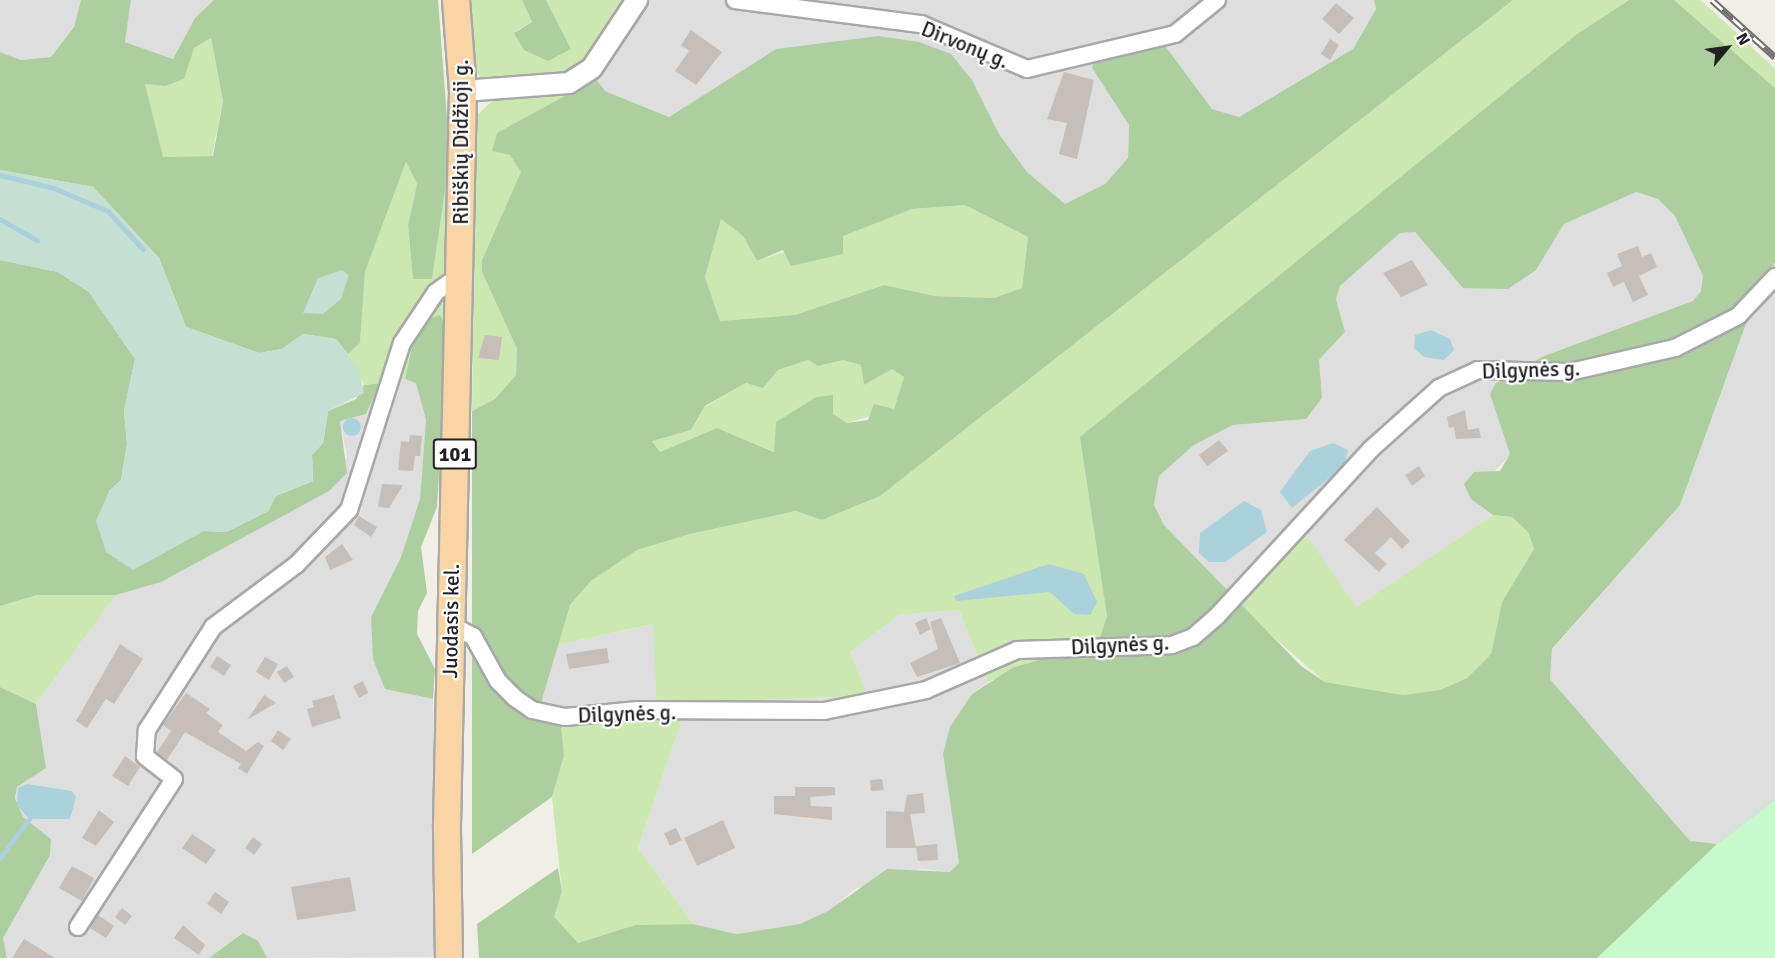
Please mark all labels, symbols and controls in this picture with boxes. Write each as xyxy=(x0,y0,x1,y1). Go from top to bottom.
street label: Dirvonų g. xyxy=(918,16,1012,74)
north arrow xyxy=(1697,18,1757,78)
text: N xyxy=(1731,30,1754,49)
street label: Ribiškių Didžioji g. xyxy=(448,59,474,225)
street label: Dilgynės g. xyxy=(1481,356,1581,384)
road number: 101 xyxy=(432,437,478,471)
street label: Juodasis kel. xyxy=(437,563,465,679)
street label: Dilgynės g. xyxy=(1070,630,1170,660)
street label: Dilgynės g. xyxy=(577,700,677,728)

